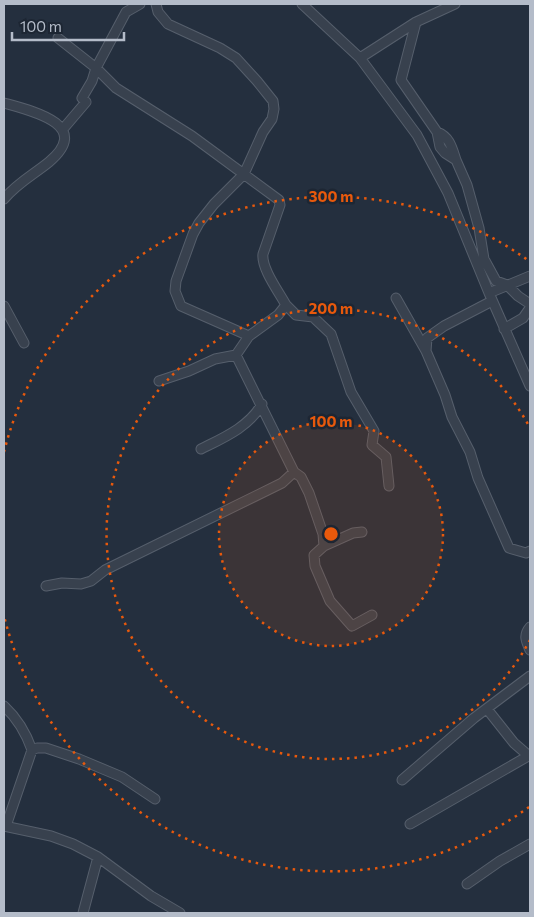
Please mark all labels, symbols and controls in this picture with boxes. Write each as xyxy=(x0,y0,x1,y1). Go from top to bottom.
scale bar xyxy=(12,10,125,42)
text: 100 m xyxy=(20,17,62,35)
text: 300 m xyxy=(309,187,353,205)
text: 200 m xyxy=(309,299,353,317)
text: 100 m xyxy=(310,412,352,430)
centre of rings xyxy=(322,525,340,543)

